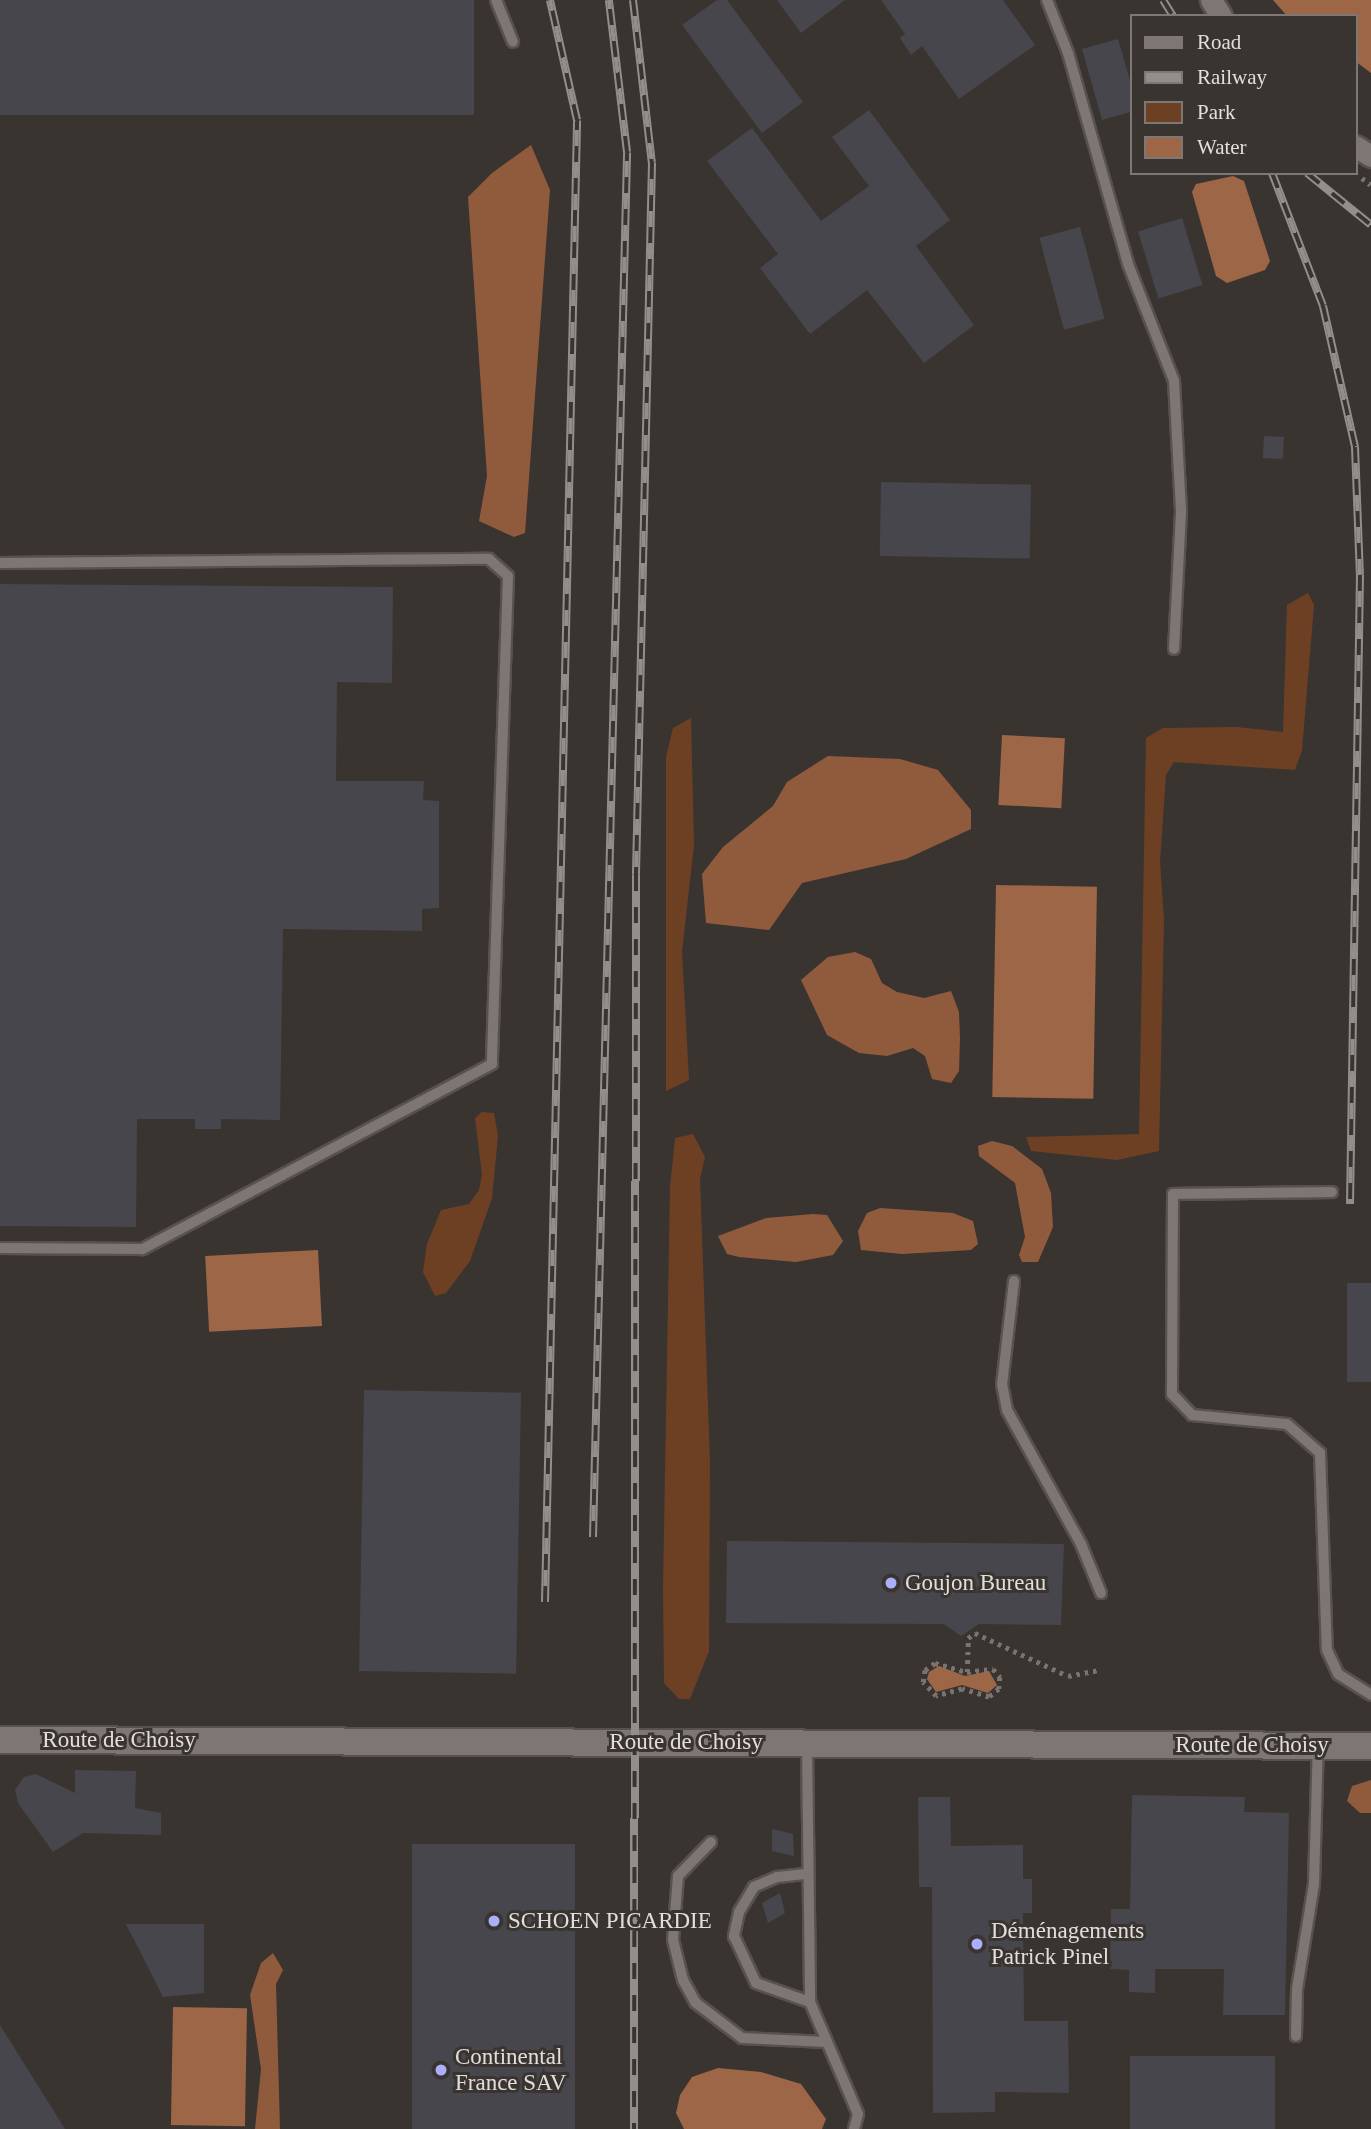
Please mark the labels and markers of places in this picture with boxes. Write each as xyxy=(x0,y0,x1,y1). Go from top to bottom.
place label: Goujon Bureau xyxy=(905,1569,1046,1597)
marker: Goujon Bureau xyxy=(883,1575,899,1591)
place label: SCHOEN PICARDIE xyxy=(508,1907,712,1935)
marker: SCHOEN PICARDIE xyxy=(486,1913,502,1929)
place label: Déménagements Patrick Pinel xyxy=(991,1917,1144,1971)
marker: Déménagements Patrick Pinel xyxy=(969,1936,985,1952)
place label: Continental France SAV xyxy=(455,2043,566,2097)
marker: Continental France SAV xyxy=(433,2062,449,2078)

